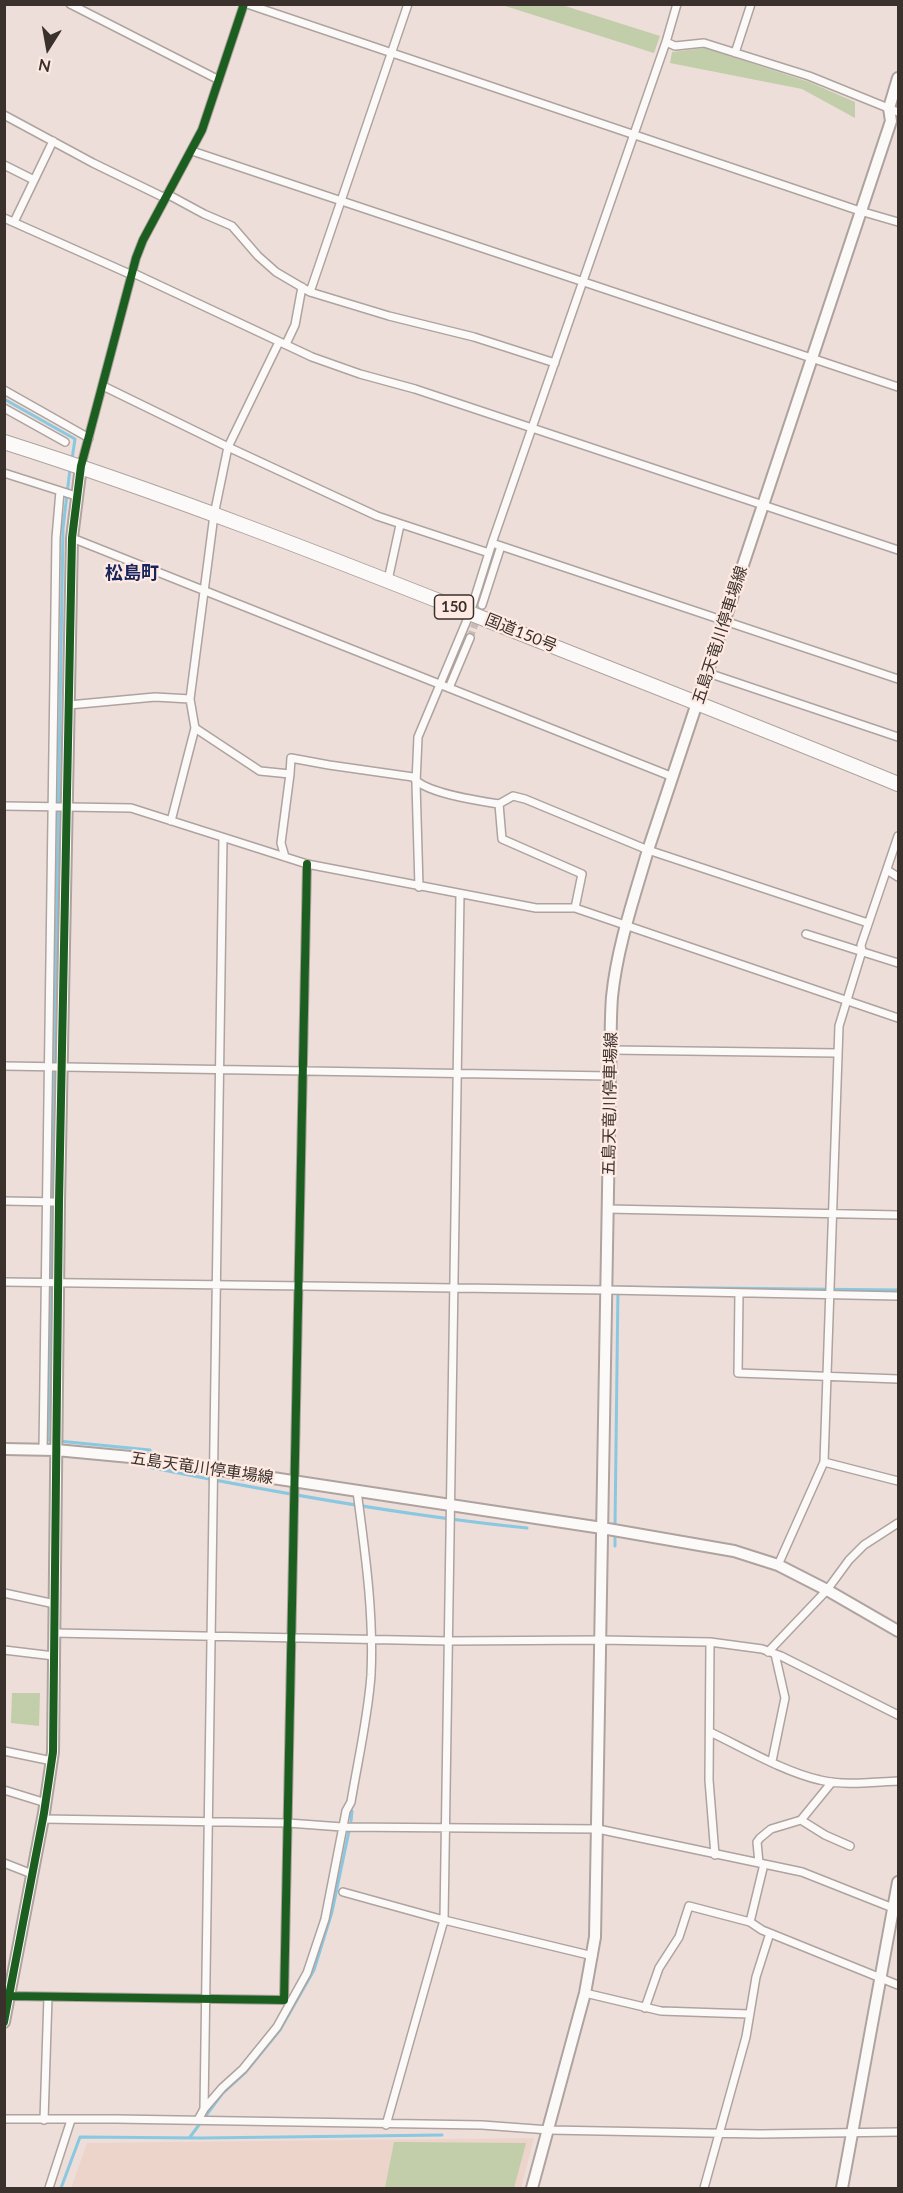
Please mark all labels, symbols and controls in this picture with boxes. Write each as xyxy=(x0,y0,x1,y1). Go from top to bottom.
north arrow xyxy=(18,18,78,78)
text: N xyxy=(37,56,52,77)
district label: 松島町 xyxy=(105,562,159,584)
street label: 五島天竜川停車場線 xyxy=(689,564,751,706)
road number: 150 xyxy=(434,595,474,619)
street label: 国道150号 xyxy=(482,610,560,656)
street label: 五島天竜川停車場線 xyxy=(599,1032,621,1176)
street label: 五島天竜川停車場線 xyxy=(129,1448,275,1488)

